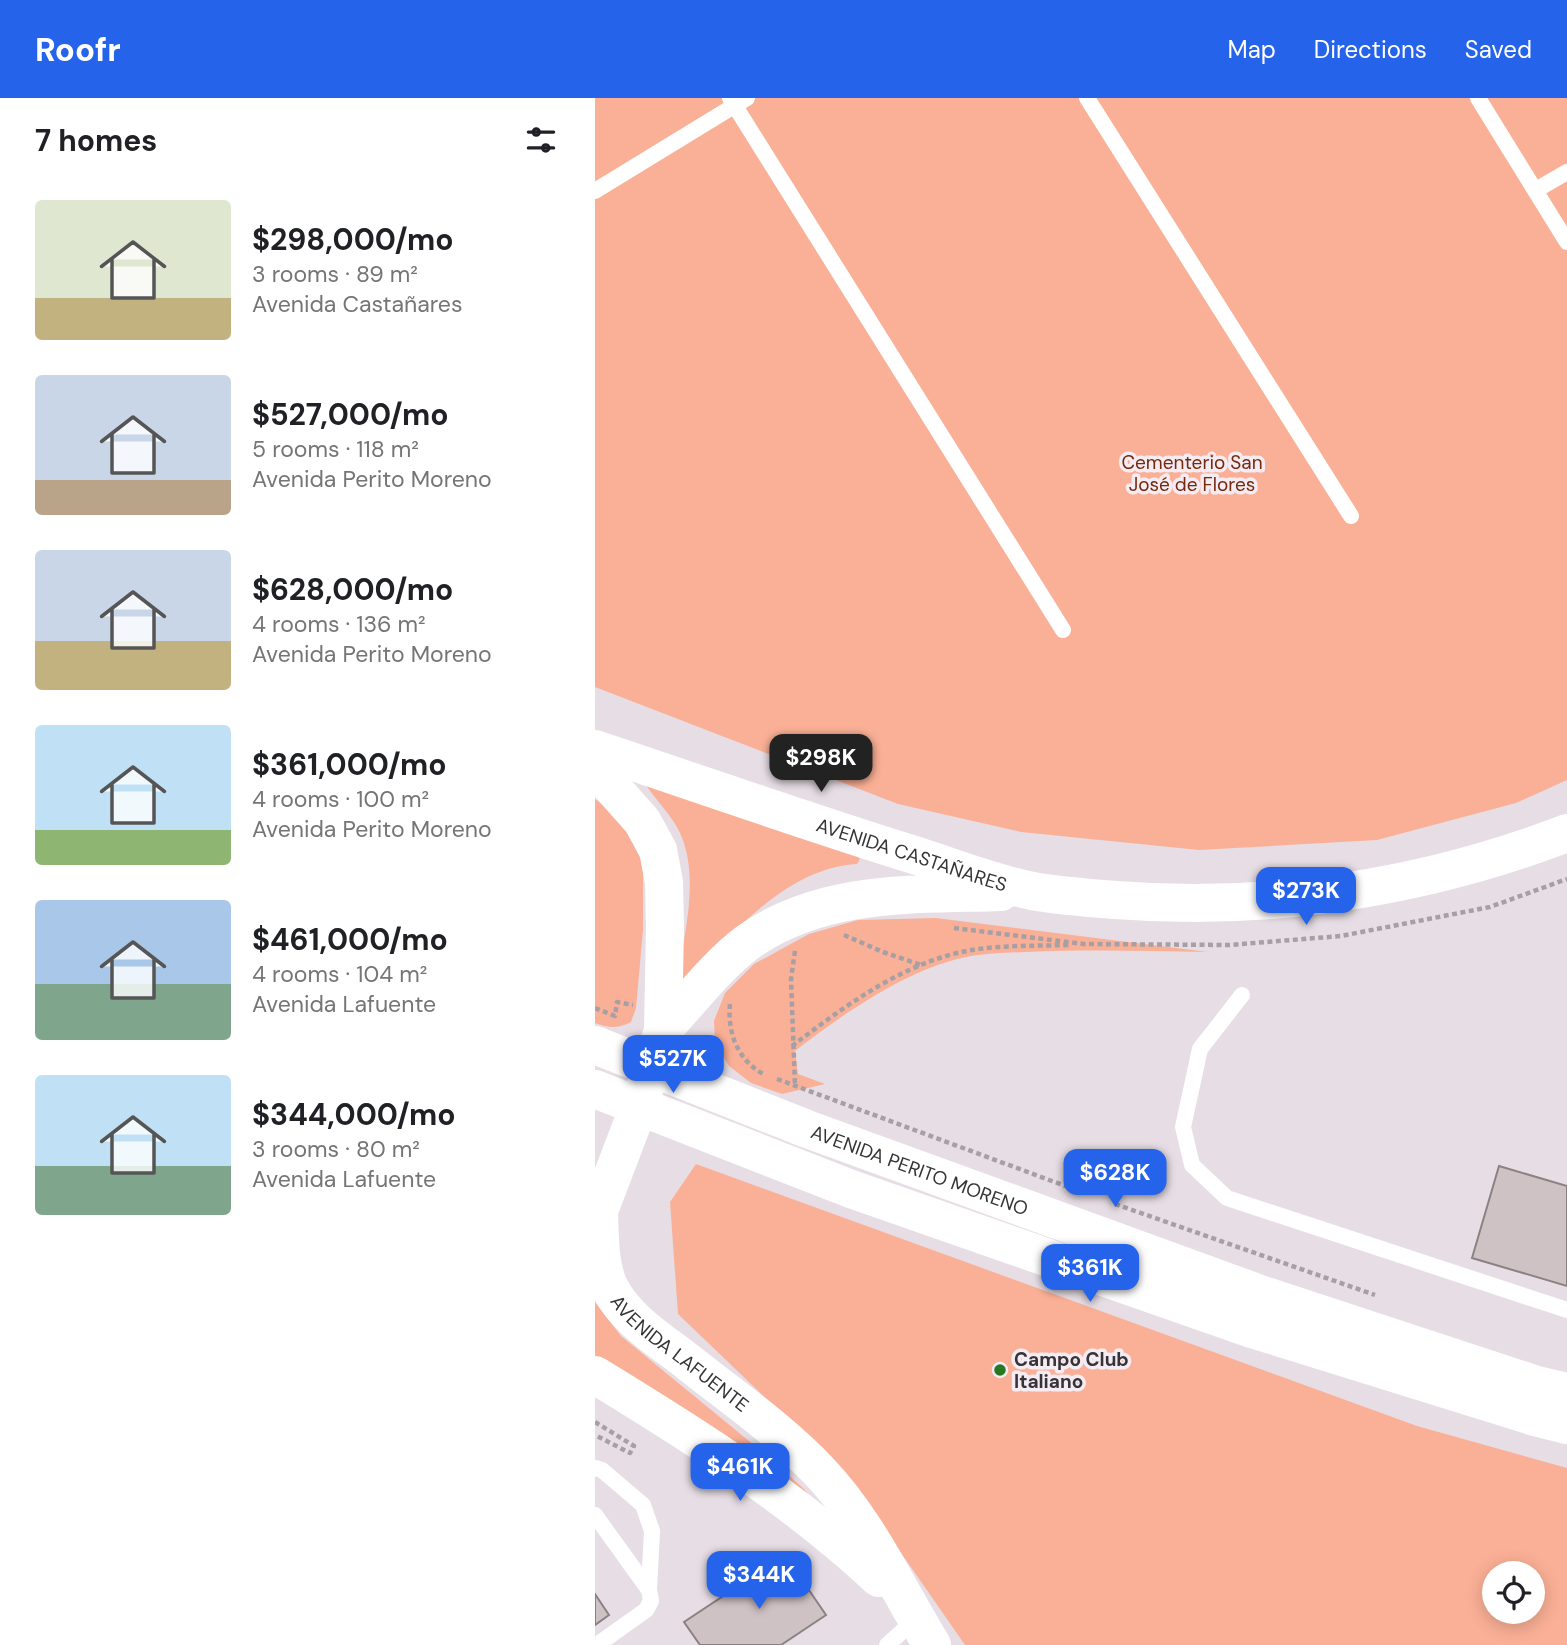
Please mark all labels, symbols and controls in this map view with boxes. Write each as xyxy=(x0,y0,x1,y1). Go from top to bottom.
text: Roofr xyxy=(35,28,121,71)
text: Map xyxy=(1228,34,1276,65)
text: Directions xyxy=(1314,34,1427,65)
text: Saved xyxy=(1465,34,1532,65)
text: 7 homes xyxy=(35,121,157,160)
icon: filters xyxy=(522,121,560,159)
text: $298,000/mo xyxy=(252,220,453,259)
icon: home xyxy=(91,228,175,312)
text: 3 rooms · 89 m² xyxy=(252,259,418,289)
text: Avenida Castañares xyxy=(252,289,462,319)
text: $527,000/mo xyxy=(252,395,449,434)
icon: home xyxy=(91,403,175,487)
text: 5 rooms · 118 m² xyxy=(252,434,419,464)
park label: Cementerio San José de Flores xyxy=(1121,450,1263,497)
text: Avenida Perito Moreno xyxy=(252,464,492,494)
text: $628,000/mo xyxy=(252,570,453,609)
icon: home xyxy=(91,578,175,662)
text: 4 rooms · 136 m² xyxy=(252,609,426,639)
text: Avenida Perito Moreno xyxy=(252,639,492,669)
pin: $298K xyxy=(772,734,870,794)
text: $298K xyxy=(785,742,857,772)
text: $361,000/mo xyxy=(252,745,446,784)
icon: home xyxy=(91,753,175,837)
text: 4 rooms · 100 m² xyxy=(252,784,429,814)
street label: AVENIDA CASTAÑARES xyxy=(813,812,1010,897)
text: Avenida Perito Moreno xyxy=(252,814,492,844)
pin: $273K xyxy=(1257,868,1355,927)
text: $273K xyxy=(1272,875,1340,905)
text: $461,000/mo xyxy=(252,920,448,959)
icon: home xyxy=(91,928,175,1012)
text: 4 rooms · 104 m² xyxy=(252,959,427,989)
text: Avenida Lafuente xyxy=(252,989,436,1019)
pin: $527K xyxy=(624,1035,722,1095)
text: $527K xyxy=(639,1043,707,1073)
text: $344,000/mo xyxy=(252,1095,456,1134)
icon: home xyxy=(91,1103,175,1187)
street label: AVENIDA PERITO MORENO xyxy=(808,1119,1032,1221)
text: 3 rooms · 80 m² xyxy=(252,1134,420,1164)
pin: $628K xyxy=(1066,1150,1164,1209)
text: $628K xyxy=(1080,1157,1150,1187)
text: Avenida Lafuente xyxy=(252,1164,436,1194)
pin: $361K xyxy=(1041,1244,1139,1304)
text: $361K xyxy=(1057,1252,1123,1282)
street label: AVENIDA LAFUENTE xyxy=(605,1290,754,1417)
place label: Campo Club Italiano xyxy=(1014,1347,1129,1394)
marker: Campo Club Italiano xyxy=(992,1362,1008,1378)
pin: $461K xyxy=(691,1444,789,1503)
text: $461K xyxy=(707,1451,773,1481)
pin: $344K xyxy=(710,1552,808,1611)
text: $344K xyxy=(723,1559,795,1589)
map controls xyxy=(1482,1561,1545,1624)
button: locate xyxy=(1482,1561,1545,1624)

